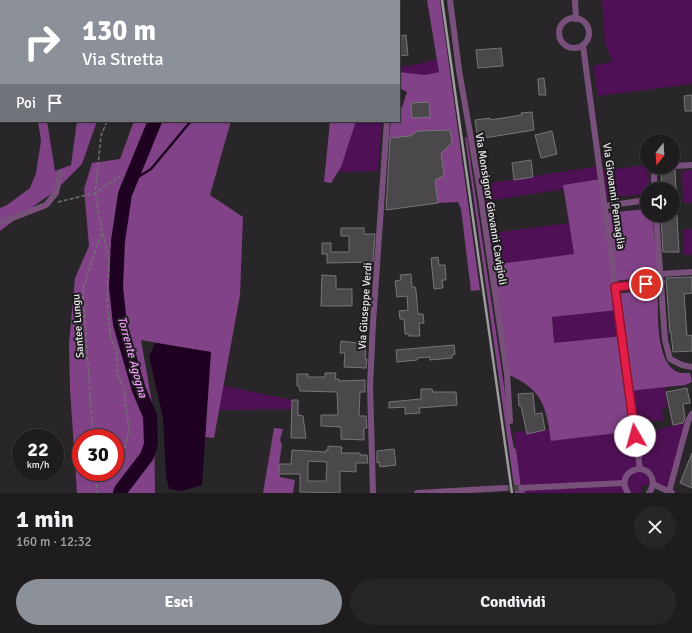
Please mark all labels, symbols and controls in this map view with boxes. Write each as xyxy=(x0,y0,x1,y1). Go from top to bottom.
text: 130 m xyxy=(82,14,156,48)
icon: right xyxy=(16,16,68,68)
text: Via Stretta xyxy=(82,48,164,70)
icon: arrive xyxy=(44,92,66,114)
text: Poi xyxy=(16,94,36,112)
street label: Via Monsignor Giovanni Cavigioli xyxy=(473,132,509,286)
north arrow xyxy=(640,134,680,174)
map controls xyxy=(640,134,680,222)
street label: Via Giovanni Pennaglia xyxy=(600,142,628,251)
button: sound xyxy=(640,182,680,222)
street label: Via Giuseppe Verdi xyxy=(355,262,375,350)
pin xyxy=(629,267,663,301)
icon: arrive xyxy=(635,273,657,295)
street label: Santee Lungu xyxy=(69,294,87,358)
water label: Torrente Agogna xyxy=(114,315,150,400)
position arrow xyxy=(614,415,656,457)
speed limit sign: 30 xyxy=(72,429,124,481)
text: 22 xyxy=(27,437,49,462)
text: km/h xyxy=(27,459,49,471)
text: 1 min xyxy=(16,504,74,534)
button: close xyxy=(634,506,676,548)
text: 160 m · 12:32 xyxy=(16,534,92,550)
button: Esci xyxy=(16,579,342,625)
button: Condividi xyxy=(350,579,676,625)

